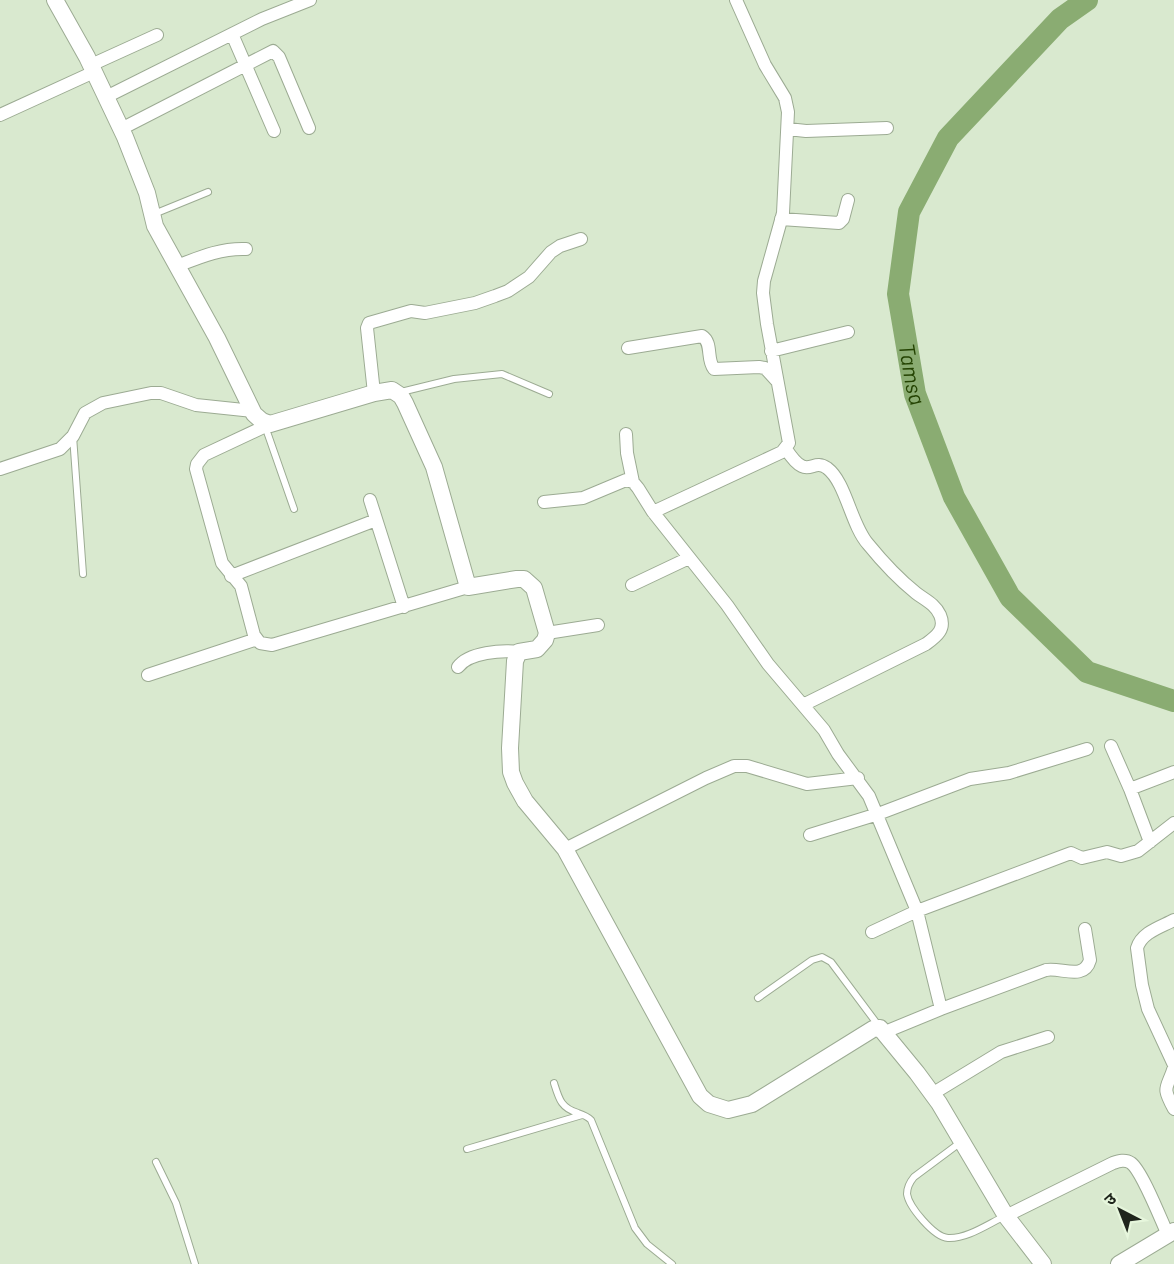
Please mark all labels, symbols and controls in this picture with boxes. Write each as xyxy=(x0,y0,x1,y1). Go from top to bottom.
water label: Tamsa xyxy=(895,341,932,408)
north arrow xyxy=(1090,1180,1150,1240)
text: उ xyxy=(1100,1188,1120,1209)

